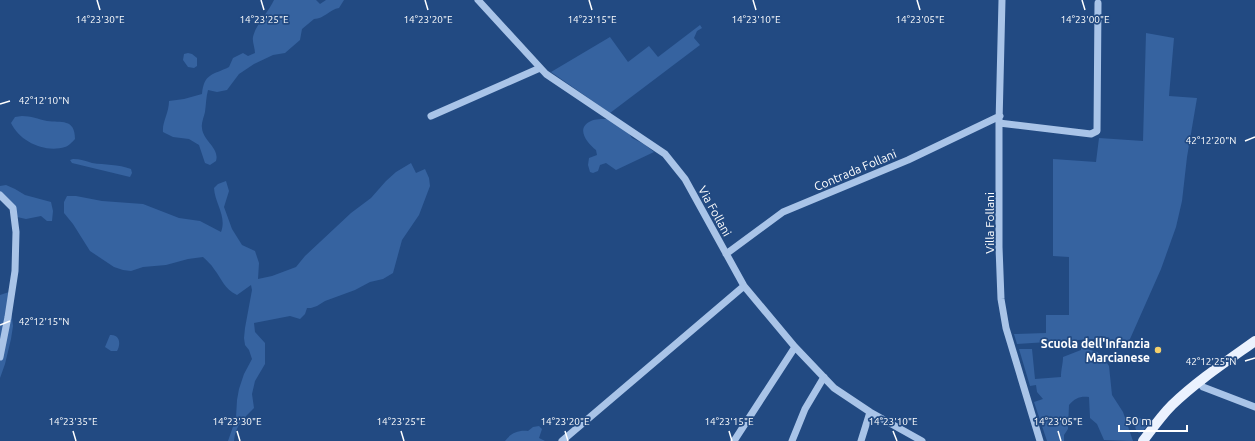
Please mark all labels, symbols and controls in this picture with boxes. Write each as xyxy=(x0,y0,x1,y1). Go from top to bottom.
text: 14°23'30"E xyxy=(75,14,125,25)
text: 14°23'25"E xyxy=(239,14,289,25)
text: 14°23'20"E xyxy=(403,14,453,25)
text: 14°23'15"E xyxy=(567,14,617,25)
text: 14°23'10"E xyxy=(731,14,781,25)
text: 14°23'05"E xyxy=(895,14,945,25)
text: 14°23'00"E xyxy=(1060,14,1110,25)
text: 42°12'10"N xyxy=(19,95,69,106)
text: 42°12'20"N xyxy=(1186,135,1236,146)
street label: Contrada Follani xyxy=(812,147,898,193)
street label: Via Follani xyxy=(696,184,734,238)
street label: Villa Follani xyxy=(983,192,996,254)
text: 42°12'15"N xyxy=(19,316,69,327)
place label: Scuola dell'Infanzia Marcianese xyxy=(1041,337,1150,364)
marker: Scuola dell'Infanzia Marcianese xyxy=(1153,345,1163,355)
text: 42°12'25"N xyxy=(1186,356,1236,367)
scale bar xyxy=(1119,407,1187,433)
text: 50 m xyxy=(1125,414,1152,427)
text: 14°23'35"E xyxy=(48,416,98,427)
text: 14°23'30"E xyxy=(212,416,262,427)
text: 14°23'25"E xyxy=(376,416,426,427)
text: 14°23'20"E xyxy=(540,416,590,427)
text: 14°23'15"E xyxy=(704,416,754,427)
text: 14°23'10"E xyxy=(868,416,918,427)
text: 14°23'05"E xyxy=(1033,416,1083,427)

